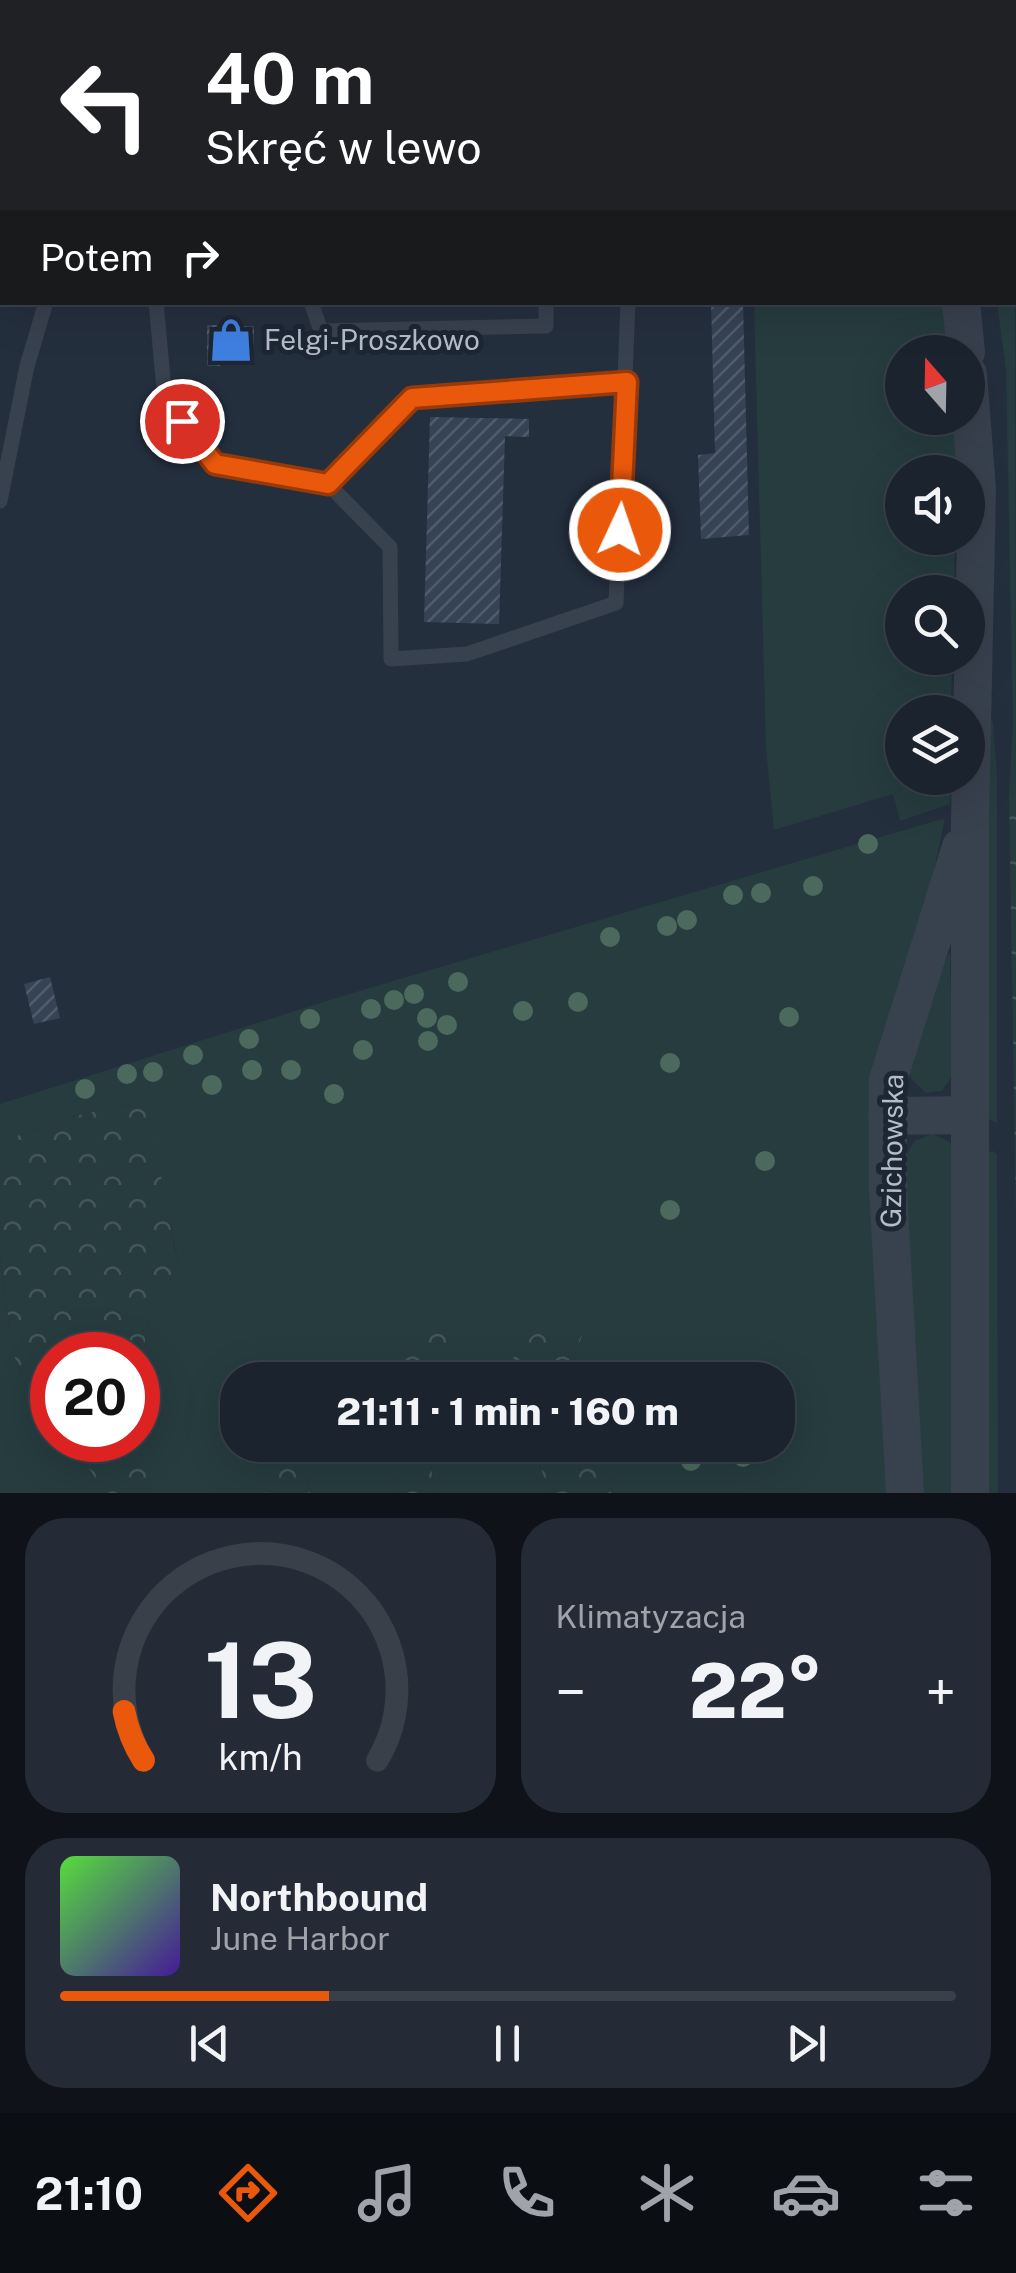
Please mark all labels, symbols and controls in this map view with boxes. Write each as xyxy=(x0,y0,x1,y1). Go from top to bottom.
text: 40 m xyxy=(205,37,375,120)
icon: left xyxy=(40,40,170,170)
text: Skręć w lewo xyxy=(205,121,482,174)
icon: right xyxy=(173,230,228,285)
text: Potem xyxy=(40,235,153,280)
shop icon: Felgi-Proszkowo xyxy=(207,316,255,364)
place label: Felgi-Proszkowo xyxy=(264,323,480,356)
north arrow xyxy=(885,335,985,435)
map controls xyxy=(885,335,985,795)
pin xyxy=(140,379,225,464)
icon: arrive xyxy=(155,394,210,449)
button: sound xyxy=(885,455,985,555)
position arrow xyxy=(568,478,672,582)
button: search xyxy=(885,575,985,675)
button: layers xyxy=(885,695,985,795)
street label: Gzichowska xyxy=(874,1074,909,1228)
speed limit sign: 20 xyxy=(30,1332,160,1462)
text: 21:11 · 1 min · 160 m xyxy=(336,1389,679,1434)
text: Klimatyzacja xyxy=(556,1598,746,1635)
text: 13 xyxy=(203,1619,317,1741)
text: 22° xyxy=(689,1647,823,1735)
text: − xyxy=(556,1660,586,1724)
text: + xyxy=(926,1660,956,1724)
text: km/h xyxy=(218,1736,302,1778)
text: Northbound xyxy=(210,1875,428,1920)
text: June Harbor xyxy=(210,1920,390,1957)
icon: previous xyxy=(182,2016,237,2071)
icon: pause xyxy=(480,2016,535,2071)
icon: next xyxy=(779,2016,834,2071)
icon: directions xyxy=(213,2158,283,2228)
icon: music xyxy=(352,2158,422,2228)
icon: phone xyxy=(492,2158,562,2228)
icon: climate xyxy=(632,2158,702,2228)
icon: car xyxy=(771,2158,841,2228)
icon: filters xyxy=(911,2158,981,2228)
text: 21:10 xyxy=(35,2167,143,2220)

